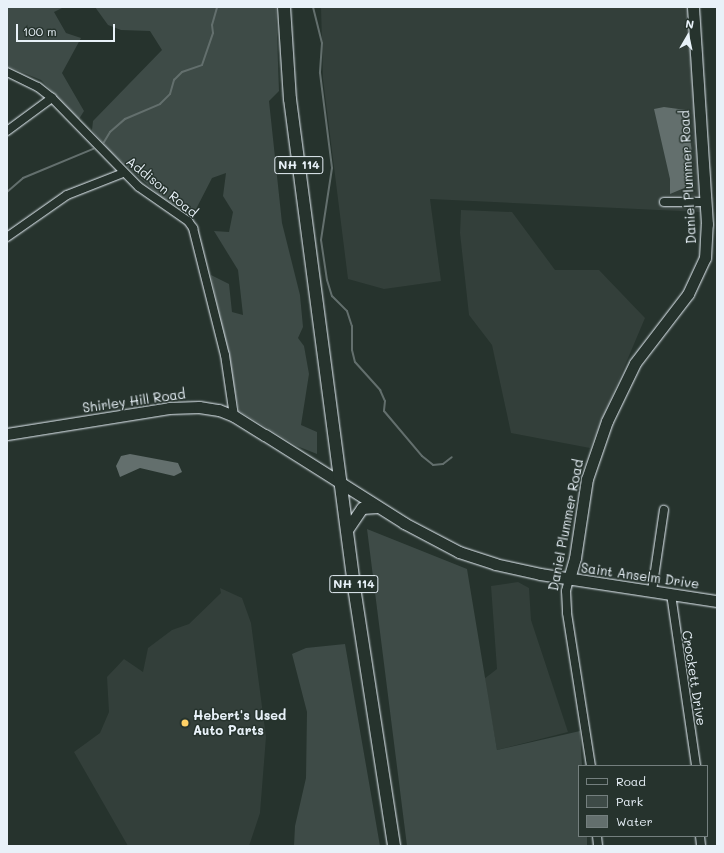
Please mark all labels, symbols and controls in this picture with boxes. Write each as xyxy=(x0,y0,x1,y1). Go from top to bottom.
scale bar xyxy=(18,16,117,42)
north arrow xyxy=(668,16,708,56)
text: N xyxy=(685,16,695,32)
text: 100 m xyxy=(23,23,57,39)
street label: Daniel Plummer Road xyxy=(677,110,699,244)
street label: Addison Road xyxy=(123,153,201,221)
road number: NH 114 xyxy=(274,155,324,175)
street label: Shirley Hill Road xyxy=(82,386,186,416)
street label: Daniel Plummer Road xyxy=(546,458,586,592)
street label: Saint Anselm Drive xyxy=(580,560,700,592)
road number: NH 114 xyxy=(329,574,379,594)
street label: Crockett Drive xyxy=(679,629,709,727)
place label: Hebert's Used Auto Parts xyxy=(193,708,286,739)
marker: Hebert's Used Auto Parts xyxy=(180,718,190,728)
legend xyxy=(578,765,708,837)
text: Road xyxy=(616,773,646,789)
text: Park xyxy=(616,793,643,809)
text: Water xyxy=(616,813,653,829)

